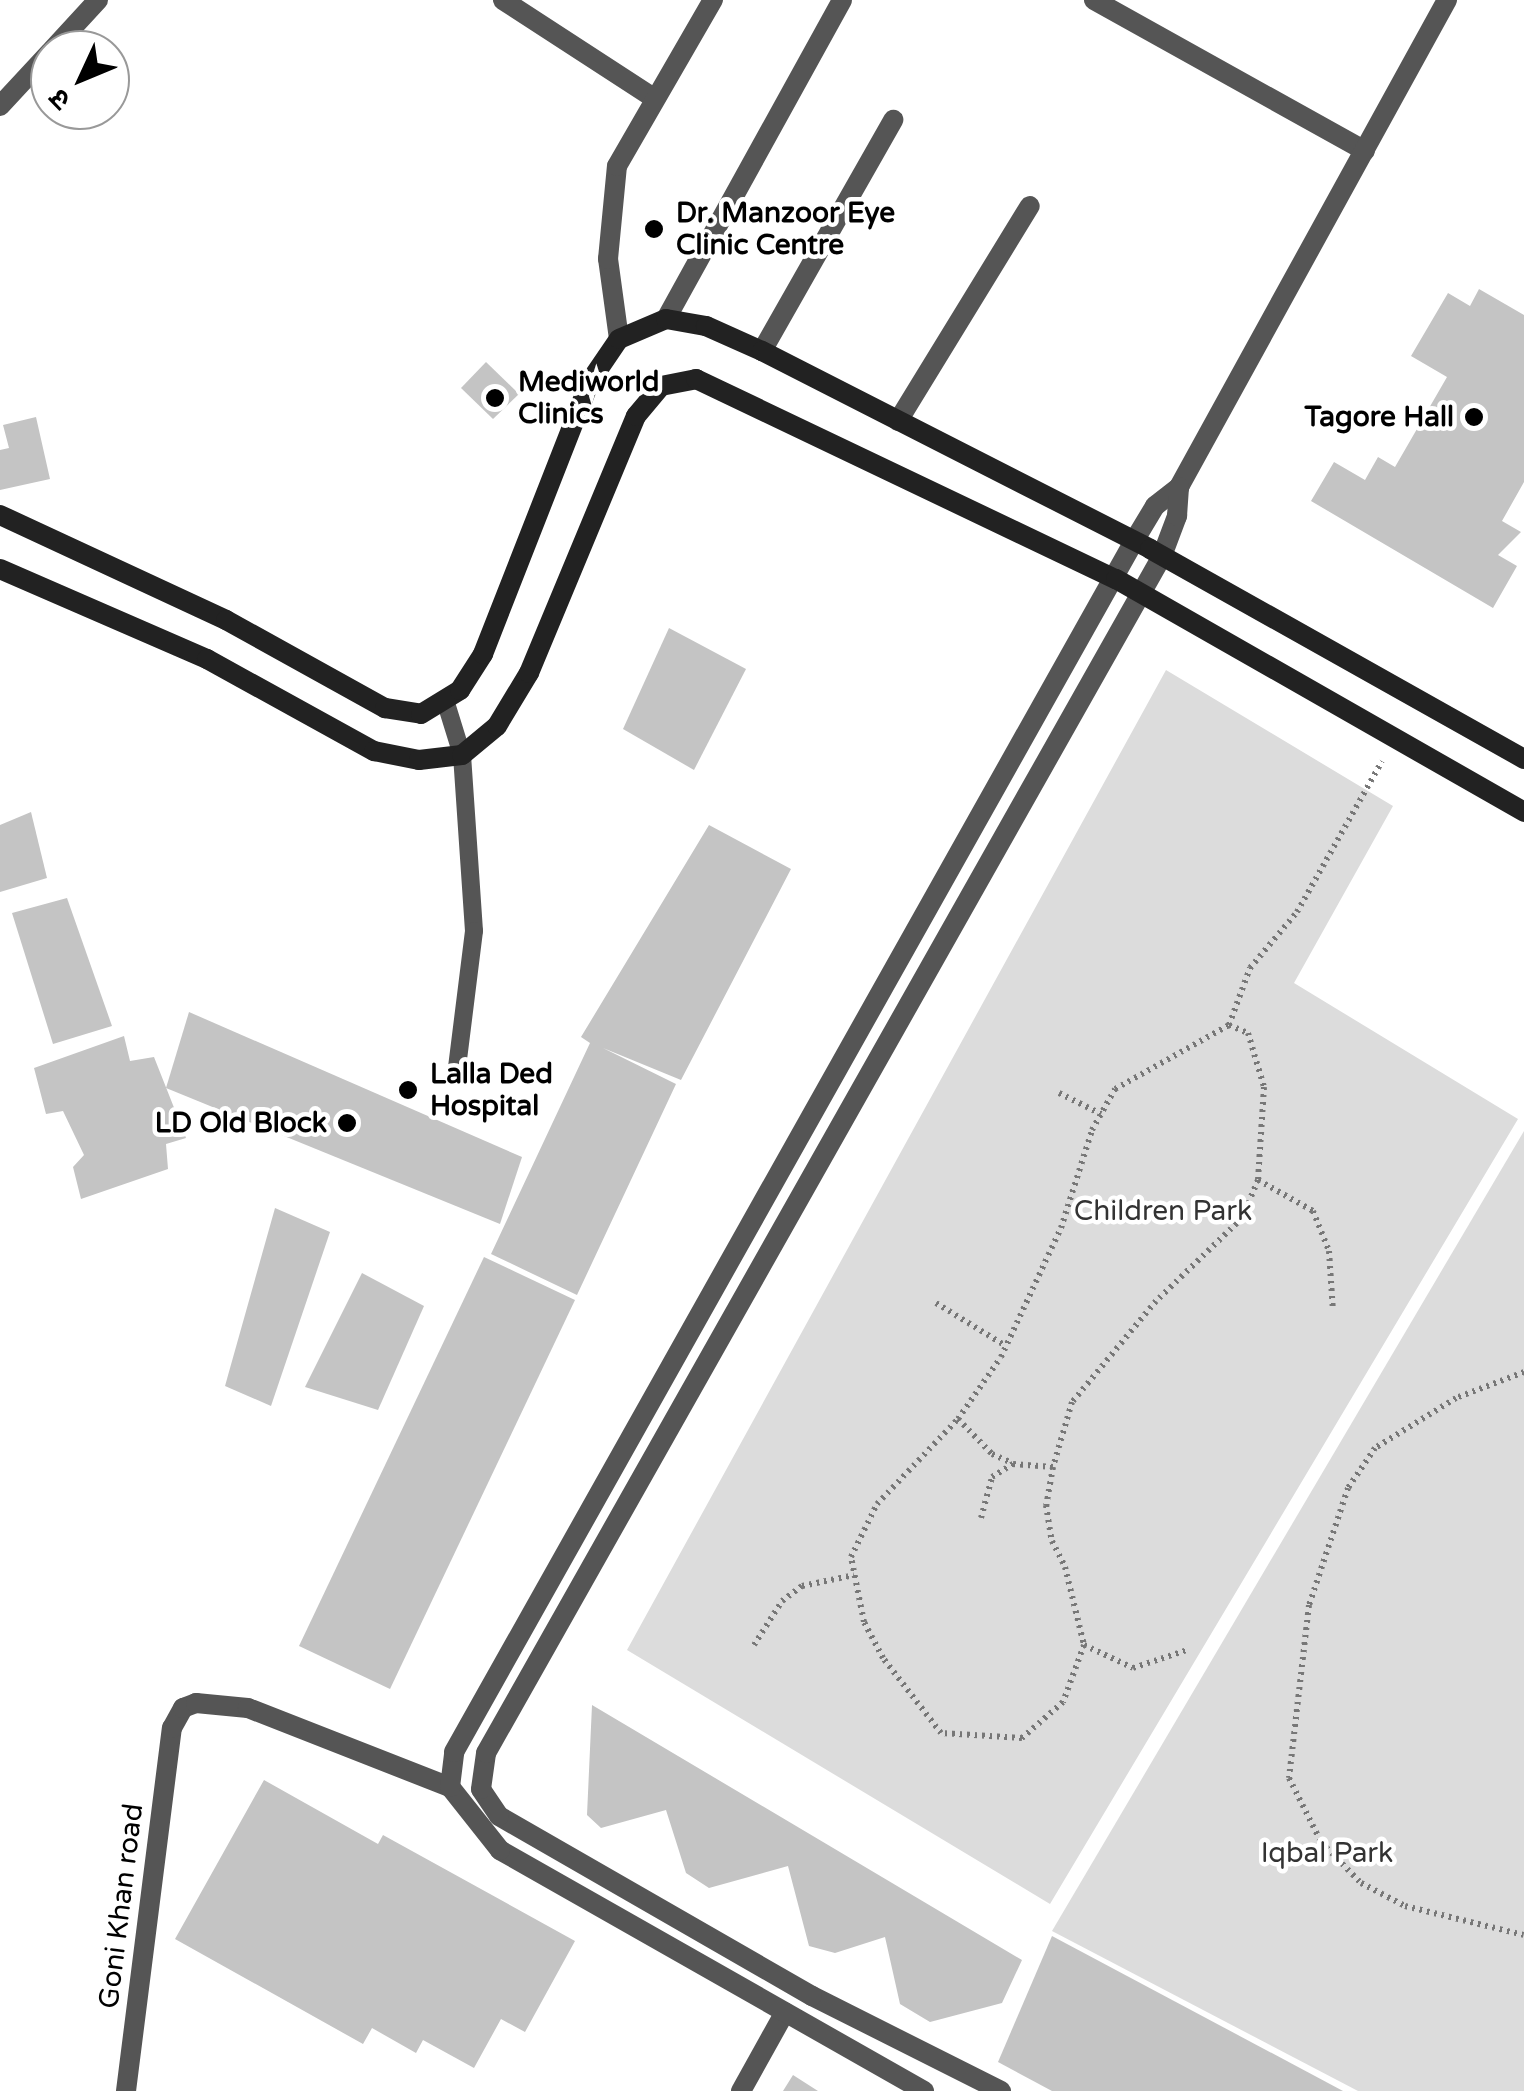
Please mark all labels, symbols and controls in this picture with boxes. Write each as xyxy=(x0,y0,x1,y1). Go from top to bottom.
north arrow xyxy=(30,30,130,130)
text: उ xyxy=(42,82,78,117)
place label: Dr. Manzoor Eye Clinic Centre xyxy=(676,196,895,262)
marker: Dr. Manzoor Eye Clinic Centre xyxy=(641,216,667,242)
place label: Mediworld Clinics xyxy=(518,365,660,431)
marker: Mediworld Clinics xyxy=(482,385,508,411)
place label: Tagore Hall xyxy=(1305,400,1454,434)
marker: Tagore Hall xyxy=(1463,406,1485,428)
place label: Lalla Ded Hospital xyxy=(430,1057,553,1123)
marker: Lalla Ded Hospital xyxy=(395,1077,421,1103)
place label: LD Old Block xyxy=(155,1106,327,1140)
marker: LD Old Block xyxy=(336,1112,358,1134)
park label: Children Park xyxy=(1074,1194,1252,1228)
street label: Goni Khan road xyxy=(92,1802,150,2010)
park label: Iqbal Park xyxy=(1261,1836,1393,1870)

